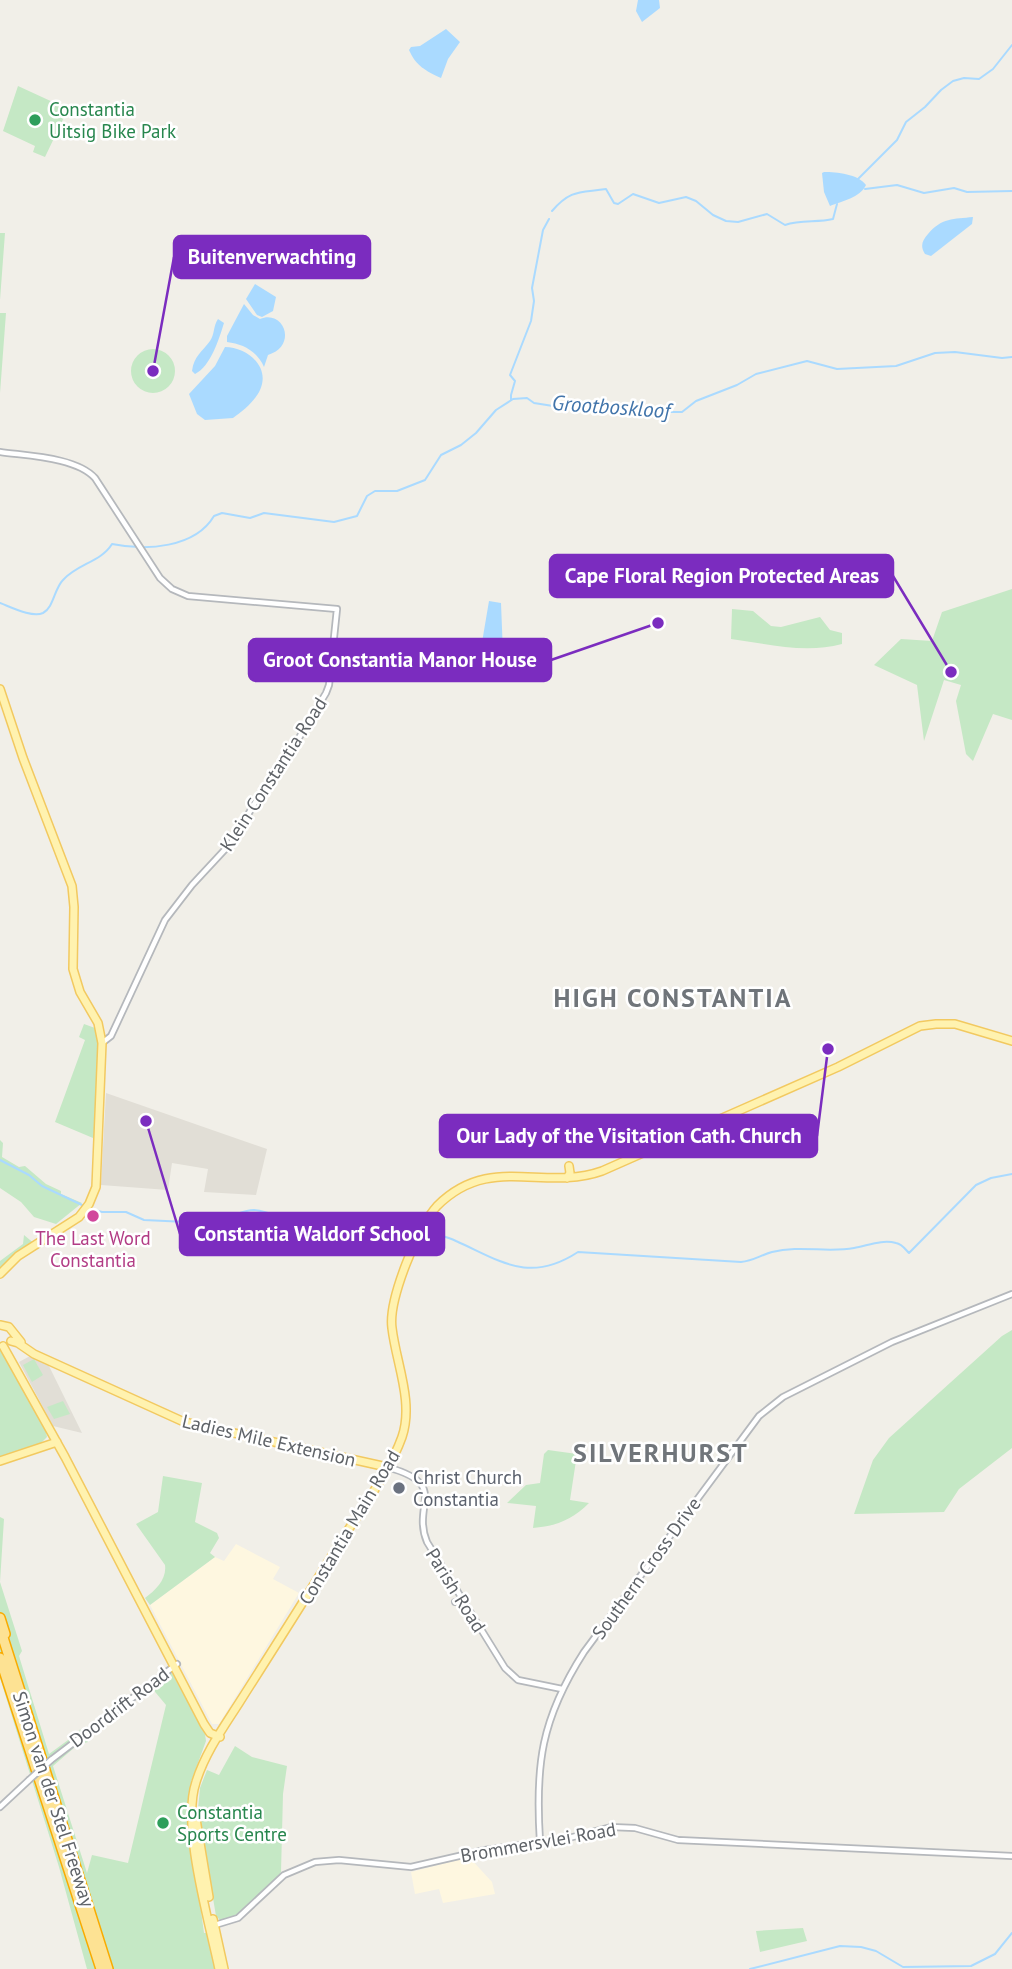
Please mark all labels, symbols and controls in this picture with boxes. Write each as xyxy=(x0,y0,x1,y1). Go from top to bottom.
place label: Constantia Uitsig Bike Park xyxy=(49,97,176,143)
marker: Constantia Uitsig Bike Park xyxy=(27,112,43,128)
callout: Buitenverwachting xyxy=(174,236,370,278)
text: Buitenverwachting xyxy=(188,243,356,270)
water label: Grootboskloof xyxy=(551,389,675,424)
callout: Cape Floral Region Protected Areas xyxy=(550,555,893,597)
text: Cape Floral Region Protected Areas xyxy=(565,562,879,589)
callout: Groot Constantia Manor House xyxy=(249,639,551,681)
text: Groot Constantia Manor House xyxy=(263,646,537,673)
street label: Klein Constantia Road xyxy=(214,693,332,855)
district label: HIGH CONSTANTIA xyxy=(554,981,792,1014)
callout: Our Lady of the Visitation Cath. Church xyxy=(440,1115,817,1157)
text: Our Lady of the Visitation Cath. Church xyxy=(456,1122,802,1149)
marker: The Last Word Constantia xyxy=(85,1208,101,1224)
callout: Constantia Waldorf School xyxy=(180,1213,444,1255)
text: Constantia Waldorf School xyxy=(194,1220,431,1247)
place label: The Last Word Constantia xyxy=(35,1226,151,1272)
street label: Ladies Mile Extension xyxy=(180,1408,358,1472)
district label: SILVERHURST xyxy=(573,1436,749,1469)
street label: Constantia Main Road xyxy=(293,1445,405,1609)
place label: Christ Church Constantia xyxy=(413,1465,522,1511)
marker: Christ Church Constantia xyxy=(391,1480,407,1496)
street label: Southern Cross Drive xyxy=(586,1492,706,1644)
street label: Parish Road xyxy=(421,1544,491,1636)
street label: Doordrift Road xyxy=(64,1662,174,1752)
street label: Simon van der Stel Freeway xyxy=(8,1688,100,1910)
place label: Constantia Sports Centre xyxy=(177,1800,287,1846)
marker: Constantia Sports Centre xyxy=(155,1815,171,1831)
street label: Brommersvlei Road xyxy=(458,1817,618,1867)

